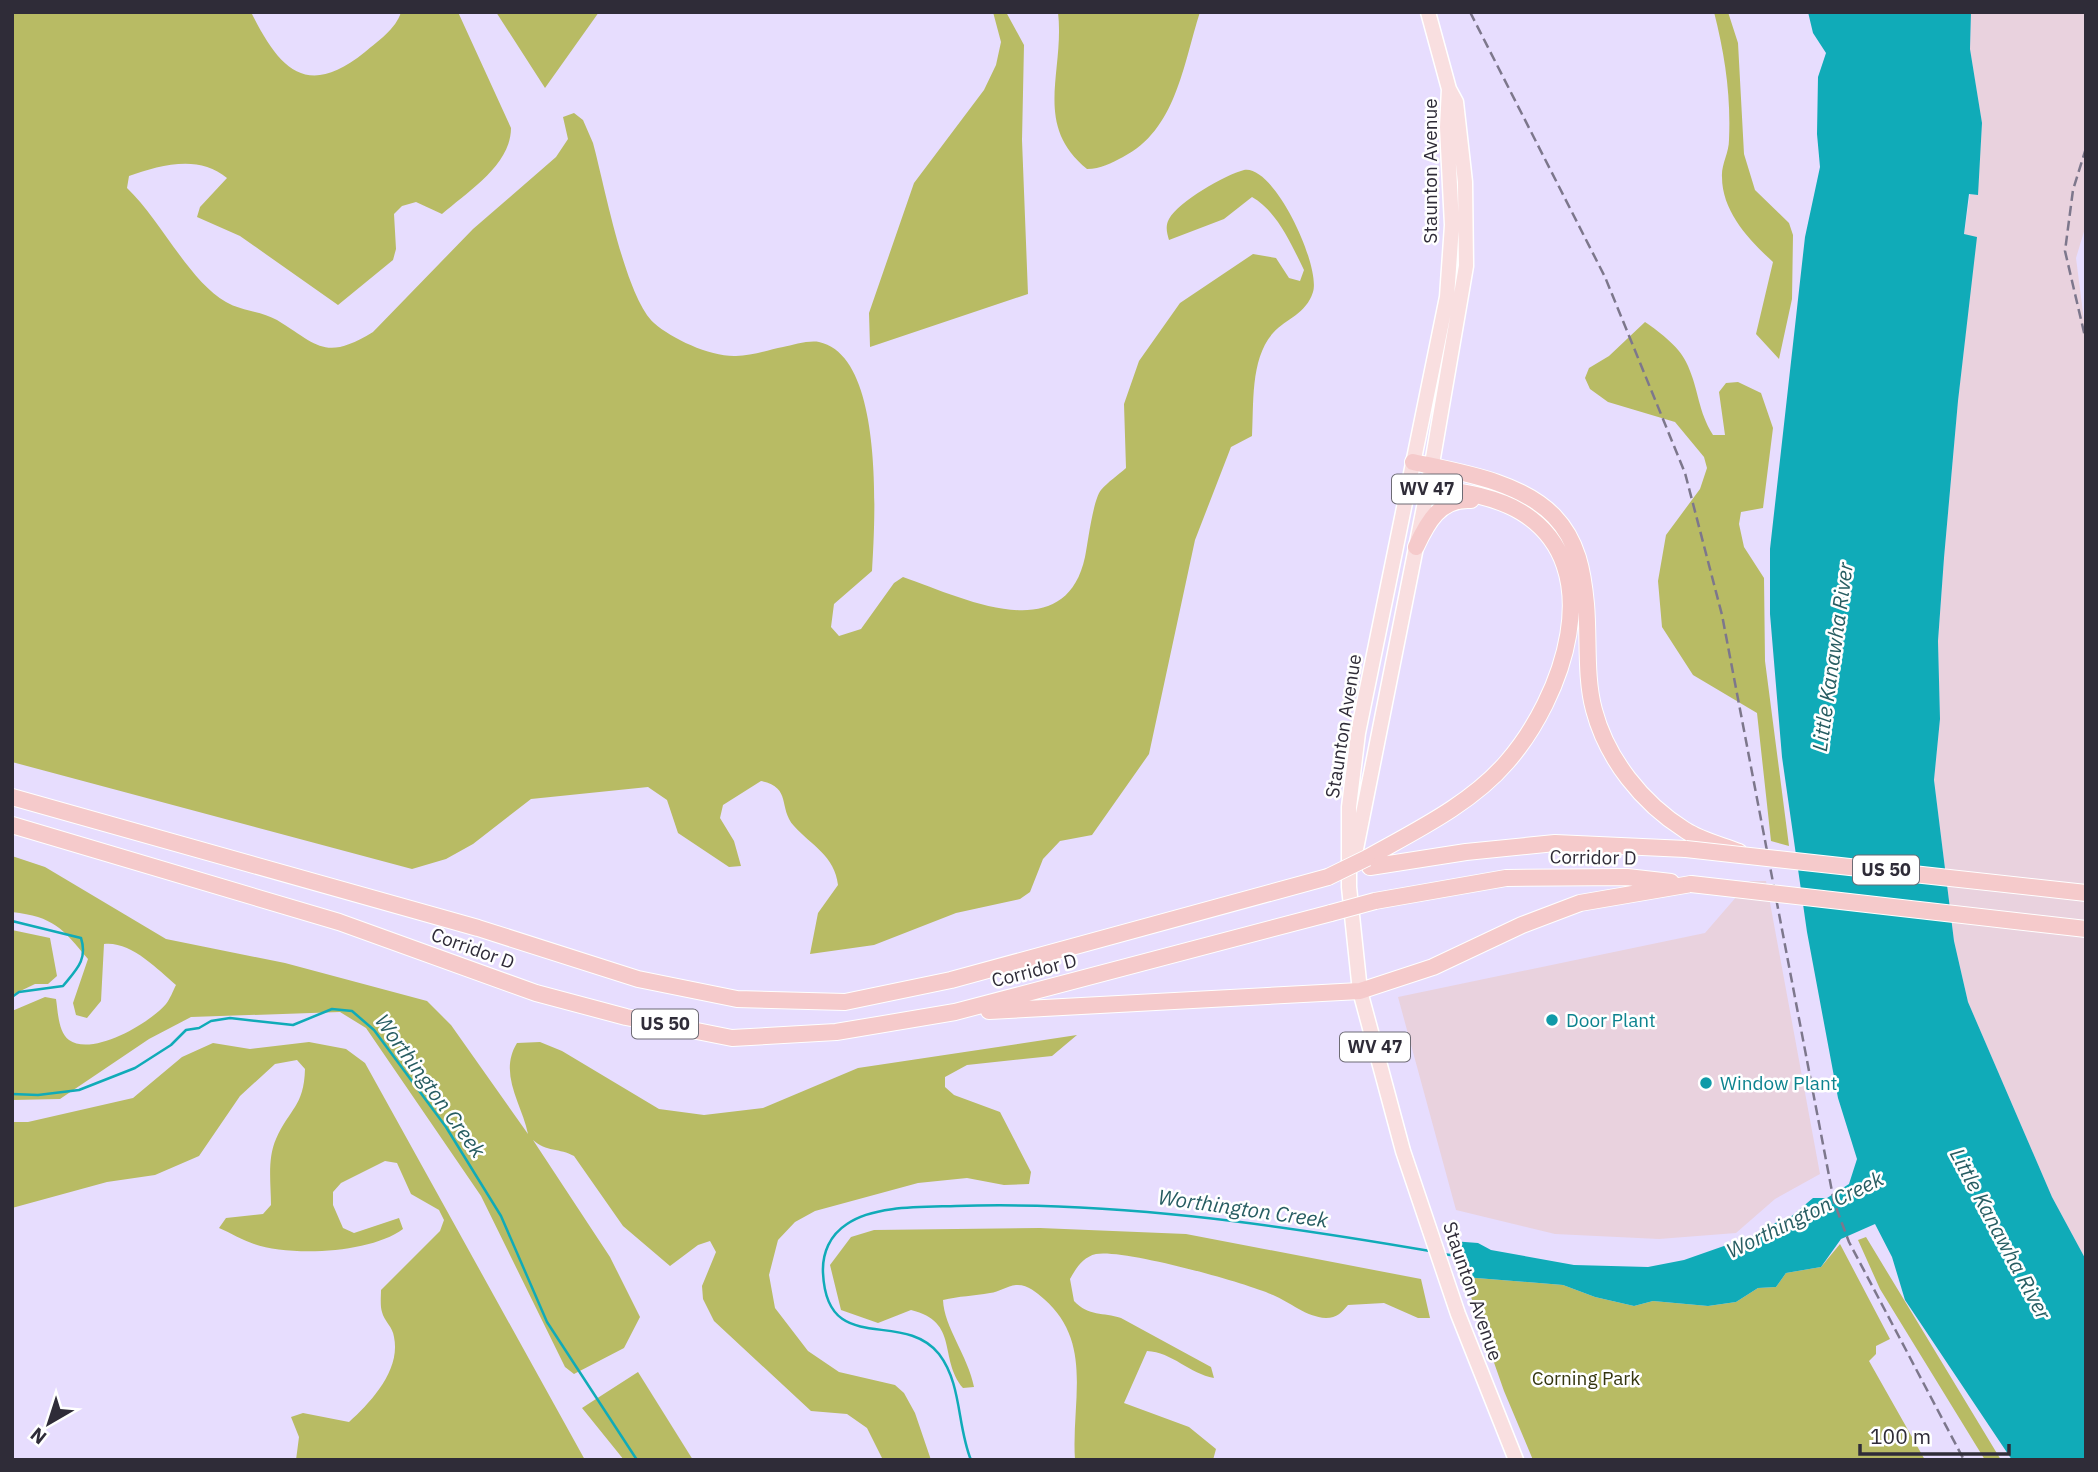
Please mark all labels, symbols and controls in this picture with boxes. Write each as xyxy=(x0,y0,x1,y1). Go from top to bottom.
street label: Staunton Avenue xyxy=(1418,98,1442,244)
road number: WV 47 xyxy=(1392,475,1462,504)
water label: Little Kanawha River xyxy=(1805,559,1859,753)
street label: Staunton Avenue xyxy=(1320,652,1366,800)
street label: Corridor D xyxy=(1549,844,1637,870)
road number: US 50 xyxy=(1853,856,1919,884)
street label: Corridor D xyxy=(428,922,518,974)
street label: Corridor D xyxy=(989,948,1079,992)
water label: Worthington Creek xyxy=(369,1008,493,1164)
place label: Door Plant xyxy=(1566,1008,1656,1032)
road number: US 50 xyxy=(632,1009,698,1038)
marker: Door Plant xyxy=(1544,1012,1560,1028)
road number: WV 47 xyxy=(1340,1032,1410,1062)
place label: Window Plant xyxy=(1720,1071,1837,1095)
marker: Window Plant xyxy=(1698,1075,1714,1091)
water label: Little Kanawha River xyxy=(1944,1143,2059,1325)
water label: Worthington Creek xyxy=(1721,1164,1889,1264)
water label: Worthington Creek xyxy=(1156,1182,1331,1234)
street label: Staunton Avenue xyxy=(1438,1218,1508,1364)
park label: Corning Park xyxy=(1532,1366,1640,1390)
north arrow xyxy=(14,1388,84,1458)
scale bar xyxy=(1860,1412,2009,1456)
text: 100 m xyxy=(1870,1422,1931,1450)
text: N xyxy=(25,1423,51,1450)

